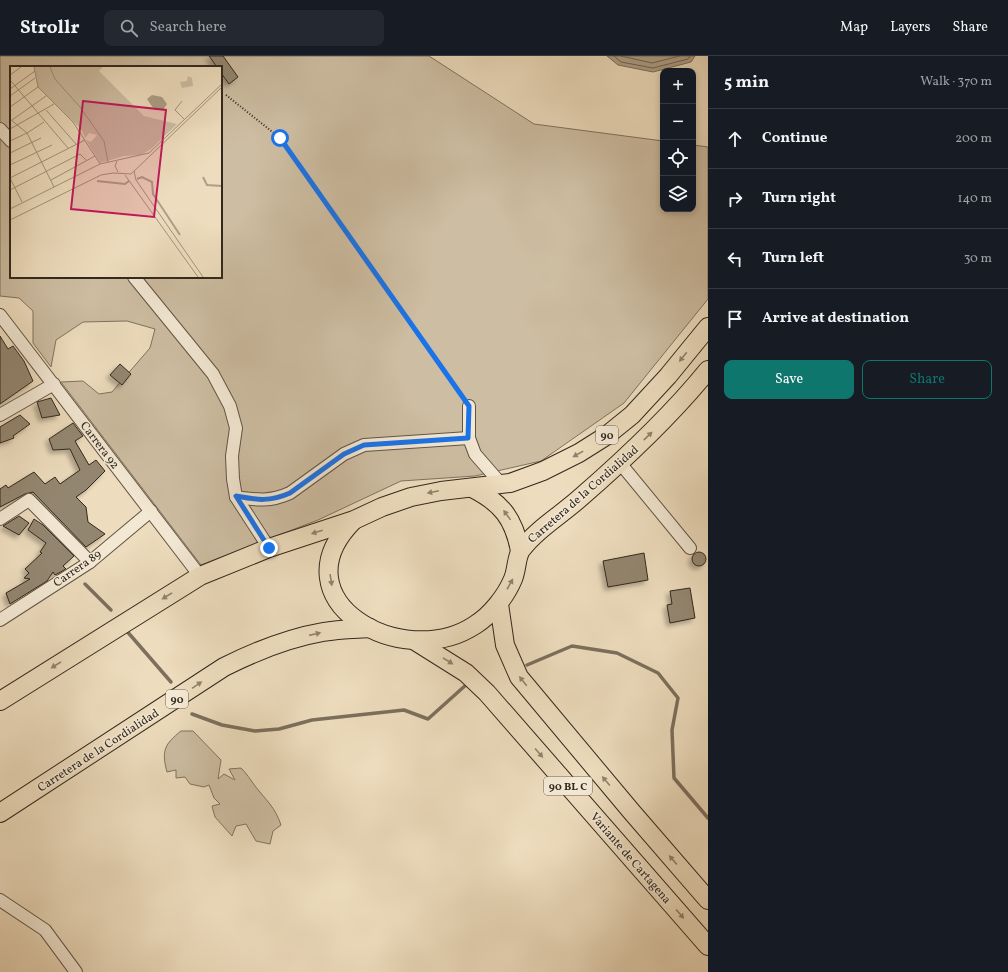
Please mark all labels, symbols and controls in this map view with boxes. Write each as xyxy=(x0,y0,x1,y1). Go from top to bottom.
search box xyxy=(104,10,384,46)
text: Strollr xyxy=(20,15,80,41)
icon: search xyxy=(118,17,140,39)
text: Search here xyxy=(150,17,226,38)
text: Map xyxy=(840,18,868,37)
text: Layers xyxy=(890,18,930,37)
text: Share xyxy=(952,18,988,37)
inset map xyxy=(10,66,222,278)
map controls xyxy=(660,68,696,212)
button: + xyxy=(660,68,696,104)
text: 5 min xyxy=(724,71,769,94)
text: Walk · 370 m xyxy=(920,73,992,91)
button: − xyxy=(660,104,696,140)
icon: ahead xyxy=(724,128,746,150)
text: Continue xyxy=(762,128,827,149)
route start xyxy=(271,129,289,147)
text: 200 m xyxy=(955,130,992,148)
button: locate xyxy=(660,140,696,176)
button: layers xyxy=(660,176,696,212)
icon: right xyxy=(724,188,746,210)
text: Turn right xyxy=(762,188,836,209)
text: 140 m xyxy=(958,190,992,208)
icon: left xyxy=(724,248,746,270)
text: Turn left xyxy=(762,248,824,269)
text: 30 m xyxy=(964,250,992,268)
icon: arrive xyxy=(724,308,746,330)
text: Arrive at destination xyxy=(762,308,909,329)
one-way arrow xyxy=(679,352,688,363)
button: Save xyxy=(724,360,854,399)
button: Share xyxy=(862,360,992,399)
street label: Carrera 92 xyxy=(76,419,122,473)
road number: 90 xyxy=(596,426,618,444)
one-way arrow xyxy=(643,431,653,441)
street label: Carretera de la Cordialidad xyxy=(525,442,643,547)
one-way arrow xyxy=(572,450,583,457)
one-way arrow xyxy=(427,490,440,496)
one-way arrow xyxy=(503,510,511,520)
one-way arrow xyxy=(310,530,322,536)
route end xyxy=(260,539,278,557)
street label: Carrera 89 xyxy=(50,546,105,591)
one-way arrow xyxy=(328,573,334,586)
one-way arrow xyxy=(507,578,514,590)
one-way arrow xyxy=(161,593,173,600)
one-way arrow xyxy=(309,630,322,636)
one-way arrow xyxy=(443,657,453,665)
one-way arrow xyxy=(51,661,62,669)
one-way arrow xyxy=(519,675,527,686)
one-way arrow xyxy=(192,681,203,689)
road number: 90 xyxy=(166,690,188,708)
street label: Carretera de la Cordialidad xyxy=(35,705,163,796)
one-way arrow xyxy=(535,748,544,758)
one-way arrow xyxy=(601,776,610,786)
road number: 90 BL C xyxy=(544,777,592,795)
street label: Variante de Cartagena xyxy=(586,810,674,908)
one-way arrow xyxy=(669,855,678,865)
one-way arrow xyxy=(675,909,685,919)

